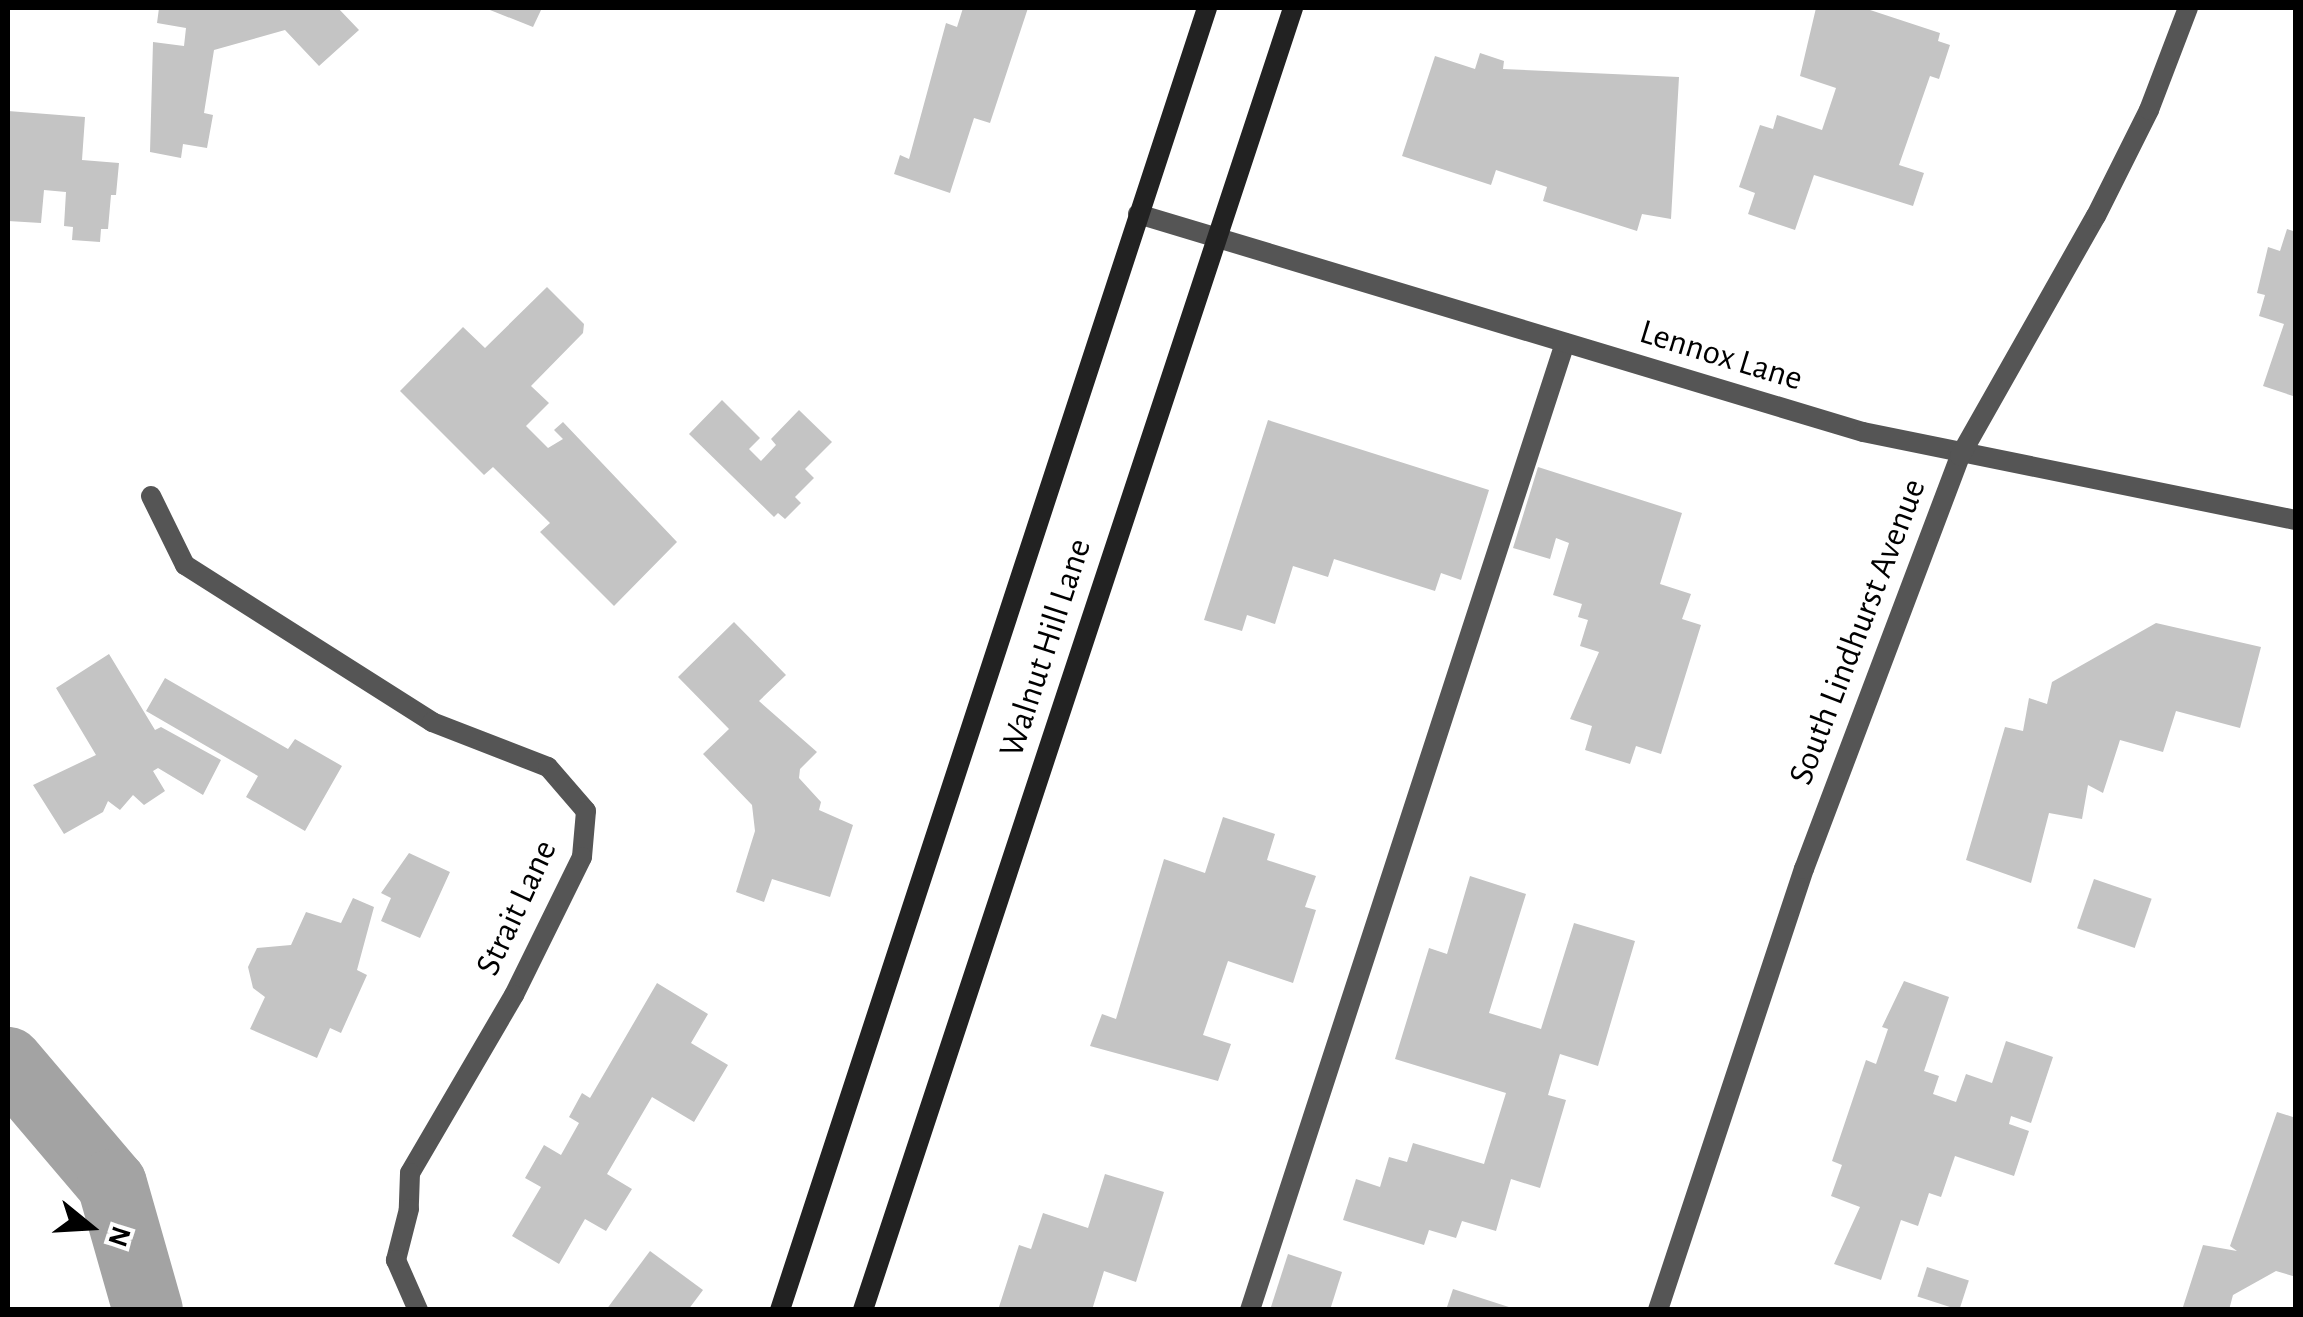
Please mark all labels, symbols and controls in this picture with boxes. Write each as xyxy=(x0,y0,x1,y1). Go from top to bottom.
street label: Lennox Lane xyxy=(1634,311,1808,401)
street label: South Lindhurst Avenue xyxy=(1780,473,1936,791)
street label: Walnut Hill Lane xyxy=(991,534,1101,762)
street label: Strait Lane xyxy=(467,834,567,982)
north arrow xyxy=(40,1177,140,1277)
text: N xyxy=(102,1223,135,1250)

